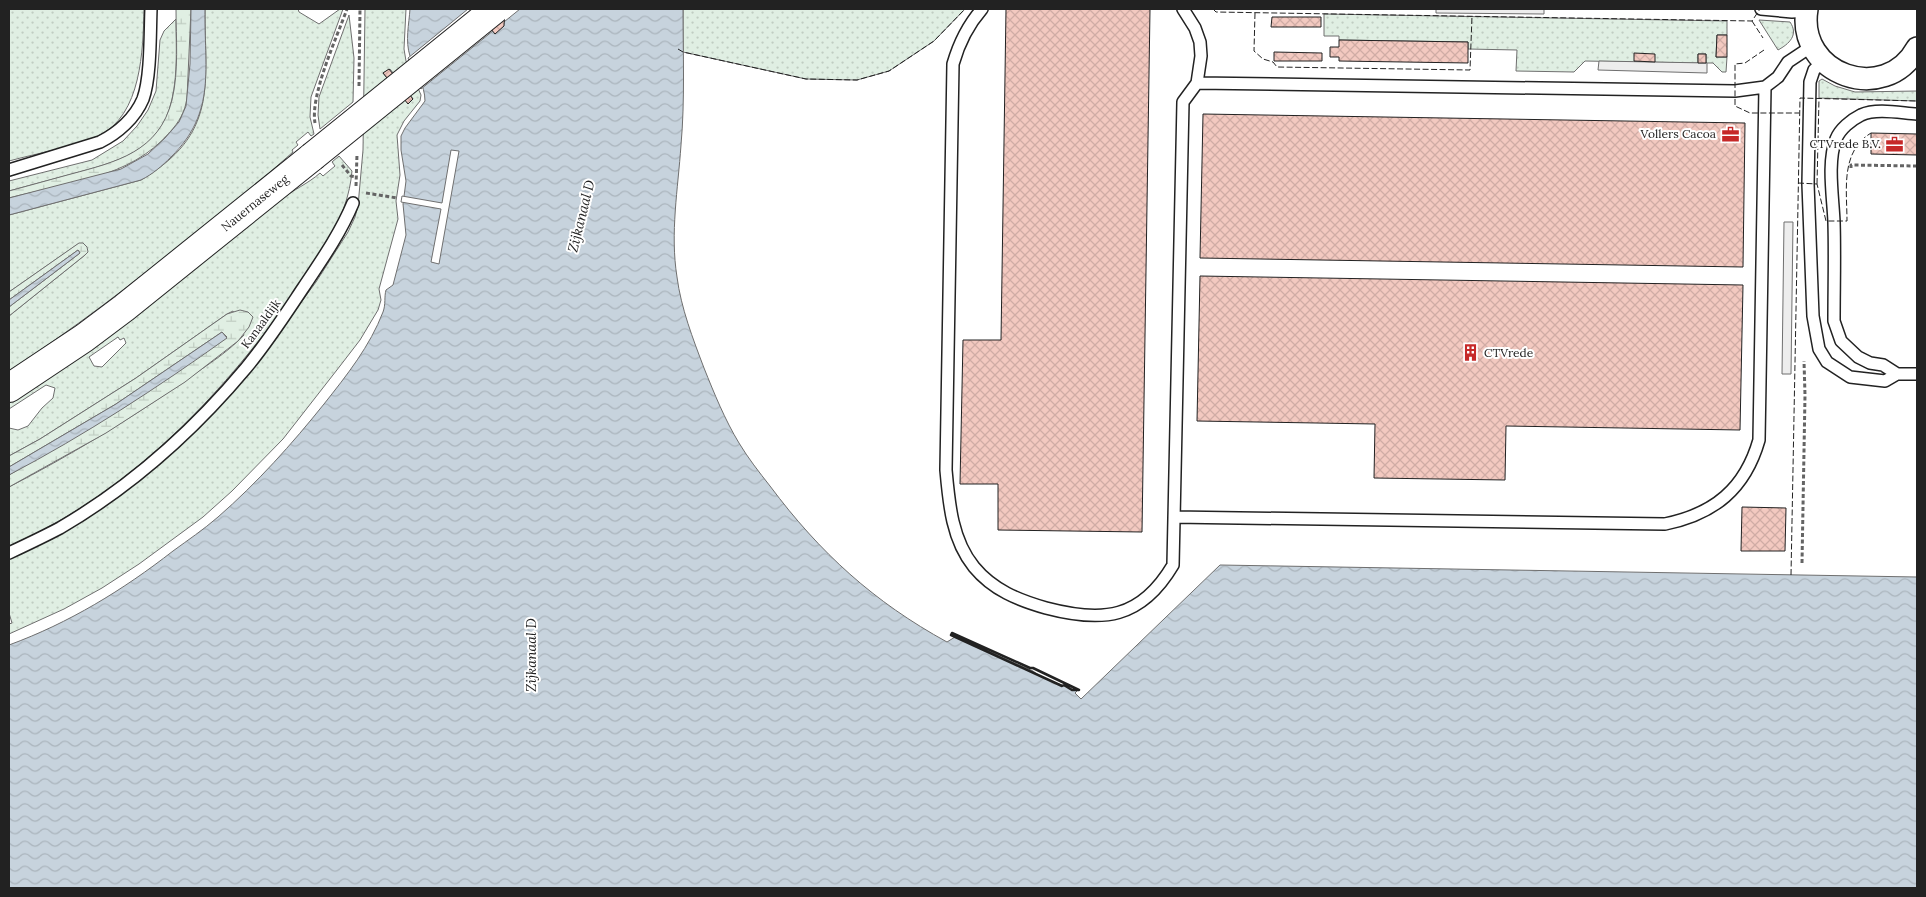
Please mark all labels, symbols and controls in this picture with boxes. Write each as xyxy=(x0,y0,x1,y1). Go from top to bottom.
office icon: Vollers Cacoa xyxy=(1720,124,1740,144)
place label: Vollers Cacoa xyxy=(1640,126,1716,141)
office icon: CTVrede B.V. xyxy=(1885,134,1905,154)
place label: CTVrede B.V. xyxy=(1809,136,1881,151)
street label: Nauernaseweg xyxy=(218,171,292,234)
water label: Zijkanaal D xyxy=(563,178,599,254)
street label: Kanaaldijk xyxy=(238,296,284,351)
building icon: CTVrede xyxy=(1460,343,1480,363)
place label: CTVrede xyxy=(1484,345,1534,360)
water label: Zijkanaal D xyxy=(522,618,540,692)

